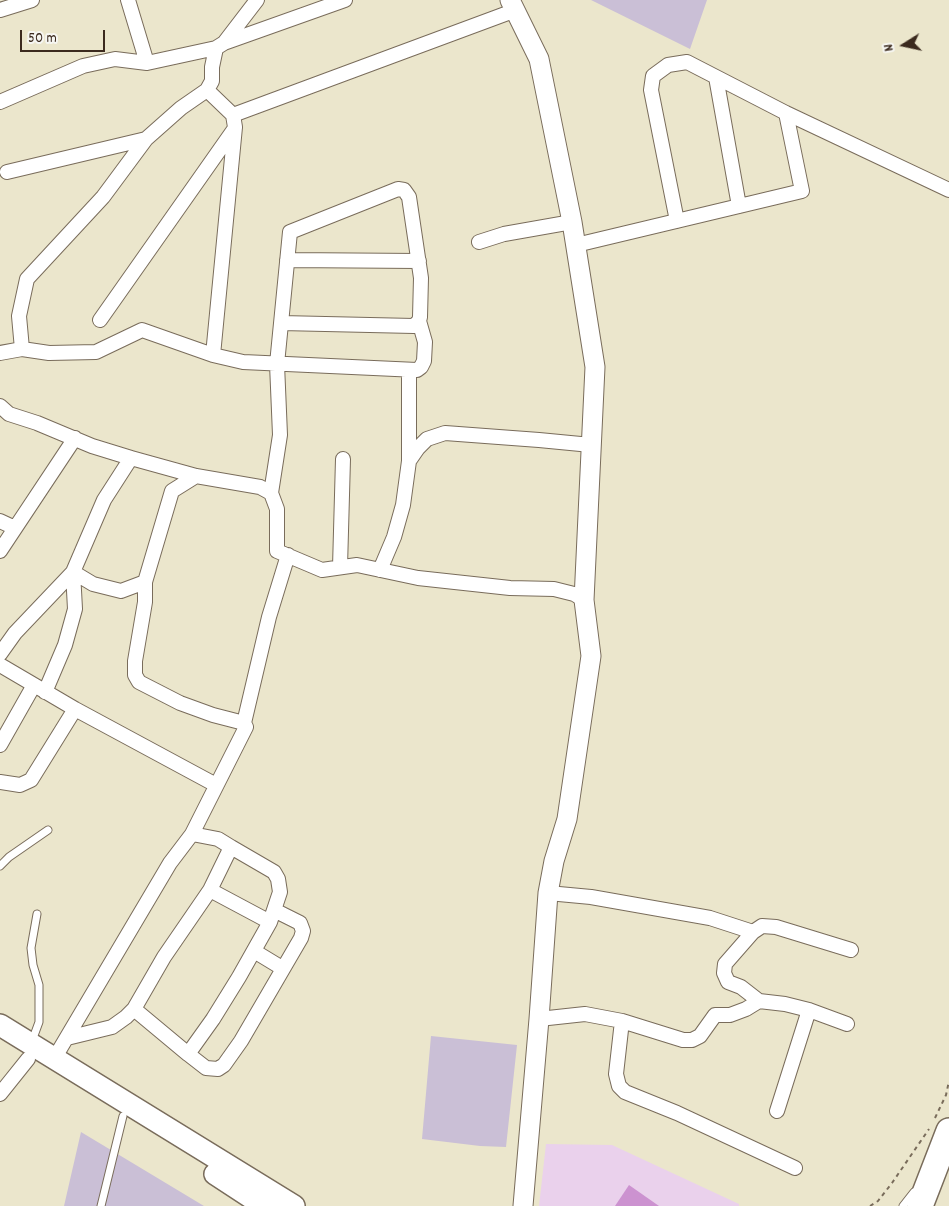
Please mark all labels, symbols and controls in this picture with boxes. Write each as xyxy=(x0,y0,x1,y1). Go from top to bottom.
scale bar xyxy=(22,20,108,52)
north arrow xyxy=(879,20,929,70)
text: 50 m xyxy=(28,28,57,50)
text: N xyxy=(879,42,900,53)

